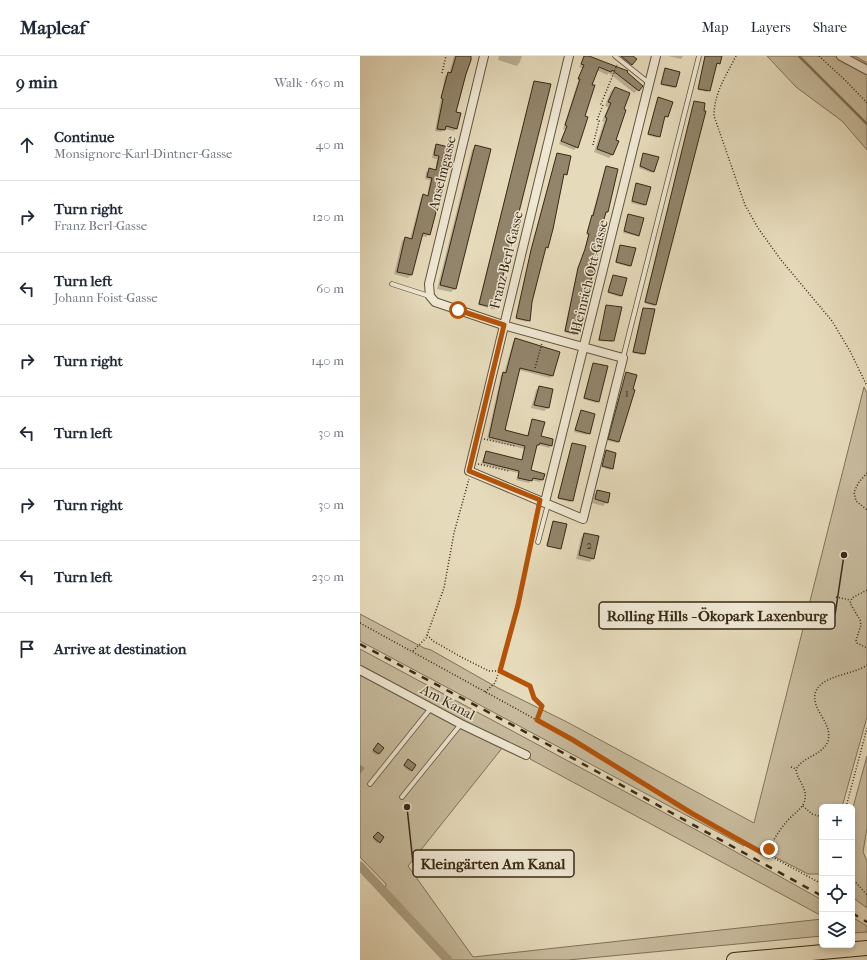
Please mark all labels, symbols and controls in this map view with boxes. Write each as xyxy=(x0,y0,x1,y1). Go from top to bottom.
text: Mapleaf xyxy=(20,17,86,39)
text: Map xyxy=(702,19,729,36)
text: Layers xyxy=(751,19,791,36)
text: Share xyxy=(813,19,847,36)
text: 9 min xyxy=(16,72,58,92)
text: Walk · 650 m xyxy=(274,75,344,90)
text: Continue xyxy=(54,128,114,146)
icon: ahead xyxy=(16,134,38,156)
street label: Anselmgasse xyxy=(425,134,460,213)
text: 40 m xyxy=(316,137,344,152)
text: Monsignore-Karl-Dintner-Gasse xyxy=(54,146,233,161)
text: Turn right xyxy=(54,200,123,218)
icon: right xyxy=(16,206,38,228)
text: 120 m xyxy=(312,209,344,224)
street label: Franz Berl-Gasse xyxy=(486,209,527,311)
text: Franz Berl-Gasse xyxy=(54,218,147,233)
street label: Heinrich Ott-Gasse xyxy=(567,218,612,334)
text: Turn left xyxy=(54,272,112,290)
icon: left xyxy=(16,278,38,300)
text: 60 m xyxy=(316,281,344,296)
text: Johann Foist-Gasse xyxy=(54,290,158,305)
route start xyxy=(449,301,467,319)
icon: right xyxy=(16,350,38,372)
text: Turn right xyxy=(54,352,123,370)
text: 140 m xyxy=(311,353,344,368)
house number: 1 xyxy=(625,386,629,400)
icon: left xyxy=(16,422,38,444)
text: Turn left xyxy=(54,424,112,442)
text: 30 m xyxy=(318,425,344,440)
icon: right xyxy=(16,494,38,516)
text: Turn right xyxy=(54,496,123,514)
text: 30 m xyxy=(318,497,344,512)
house number: 2 xyxy=(586,538,592,552)
icon: left xyxy=(16,566,38,588)
text: Turn left xyxy=(54,568,112,586)
text: 230 m xyxy=(311,569,344,584)
callout: Rolling Hills - Ökopark Laxenburg xyxy=(599,602,835,629)
text: Rolling Hills - Ökopark Laxenburg xyxy=(607,607,828,625)
icon: arrive xyxy=(16,638,38,660)
text: Arrive at destination xyxy=(54,640,186,658)
street label: Am Kanal xyxy=(417,681,478,724)
map controls xyxy=(819,804,855,948)
button: + xyxy=(819,804,855,840)
route end xyxy=(760,840,778,858)
button: − xyxy=(819,840,855,876)
callout: Kleingärten Am Kanal xyxy=(413,850,574,877)
text: Kleingärten Am Kanal xyxy=(421,855,566,873)
button: locate xyxy=(819,876,855,912)
button: layers xyxy=(819,912,855,948)

